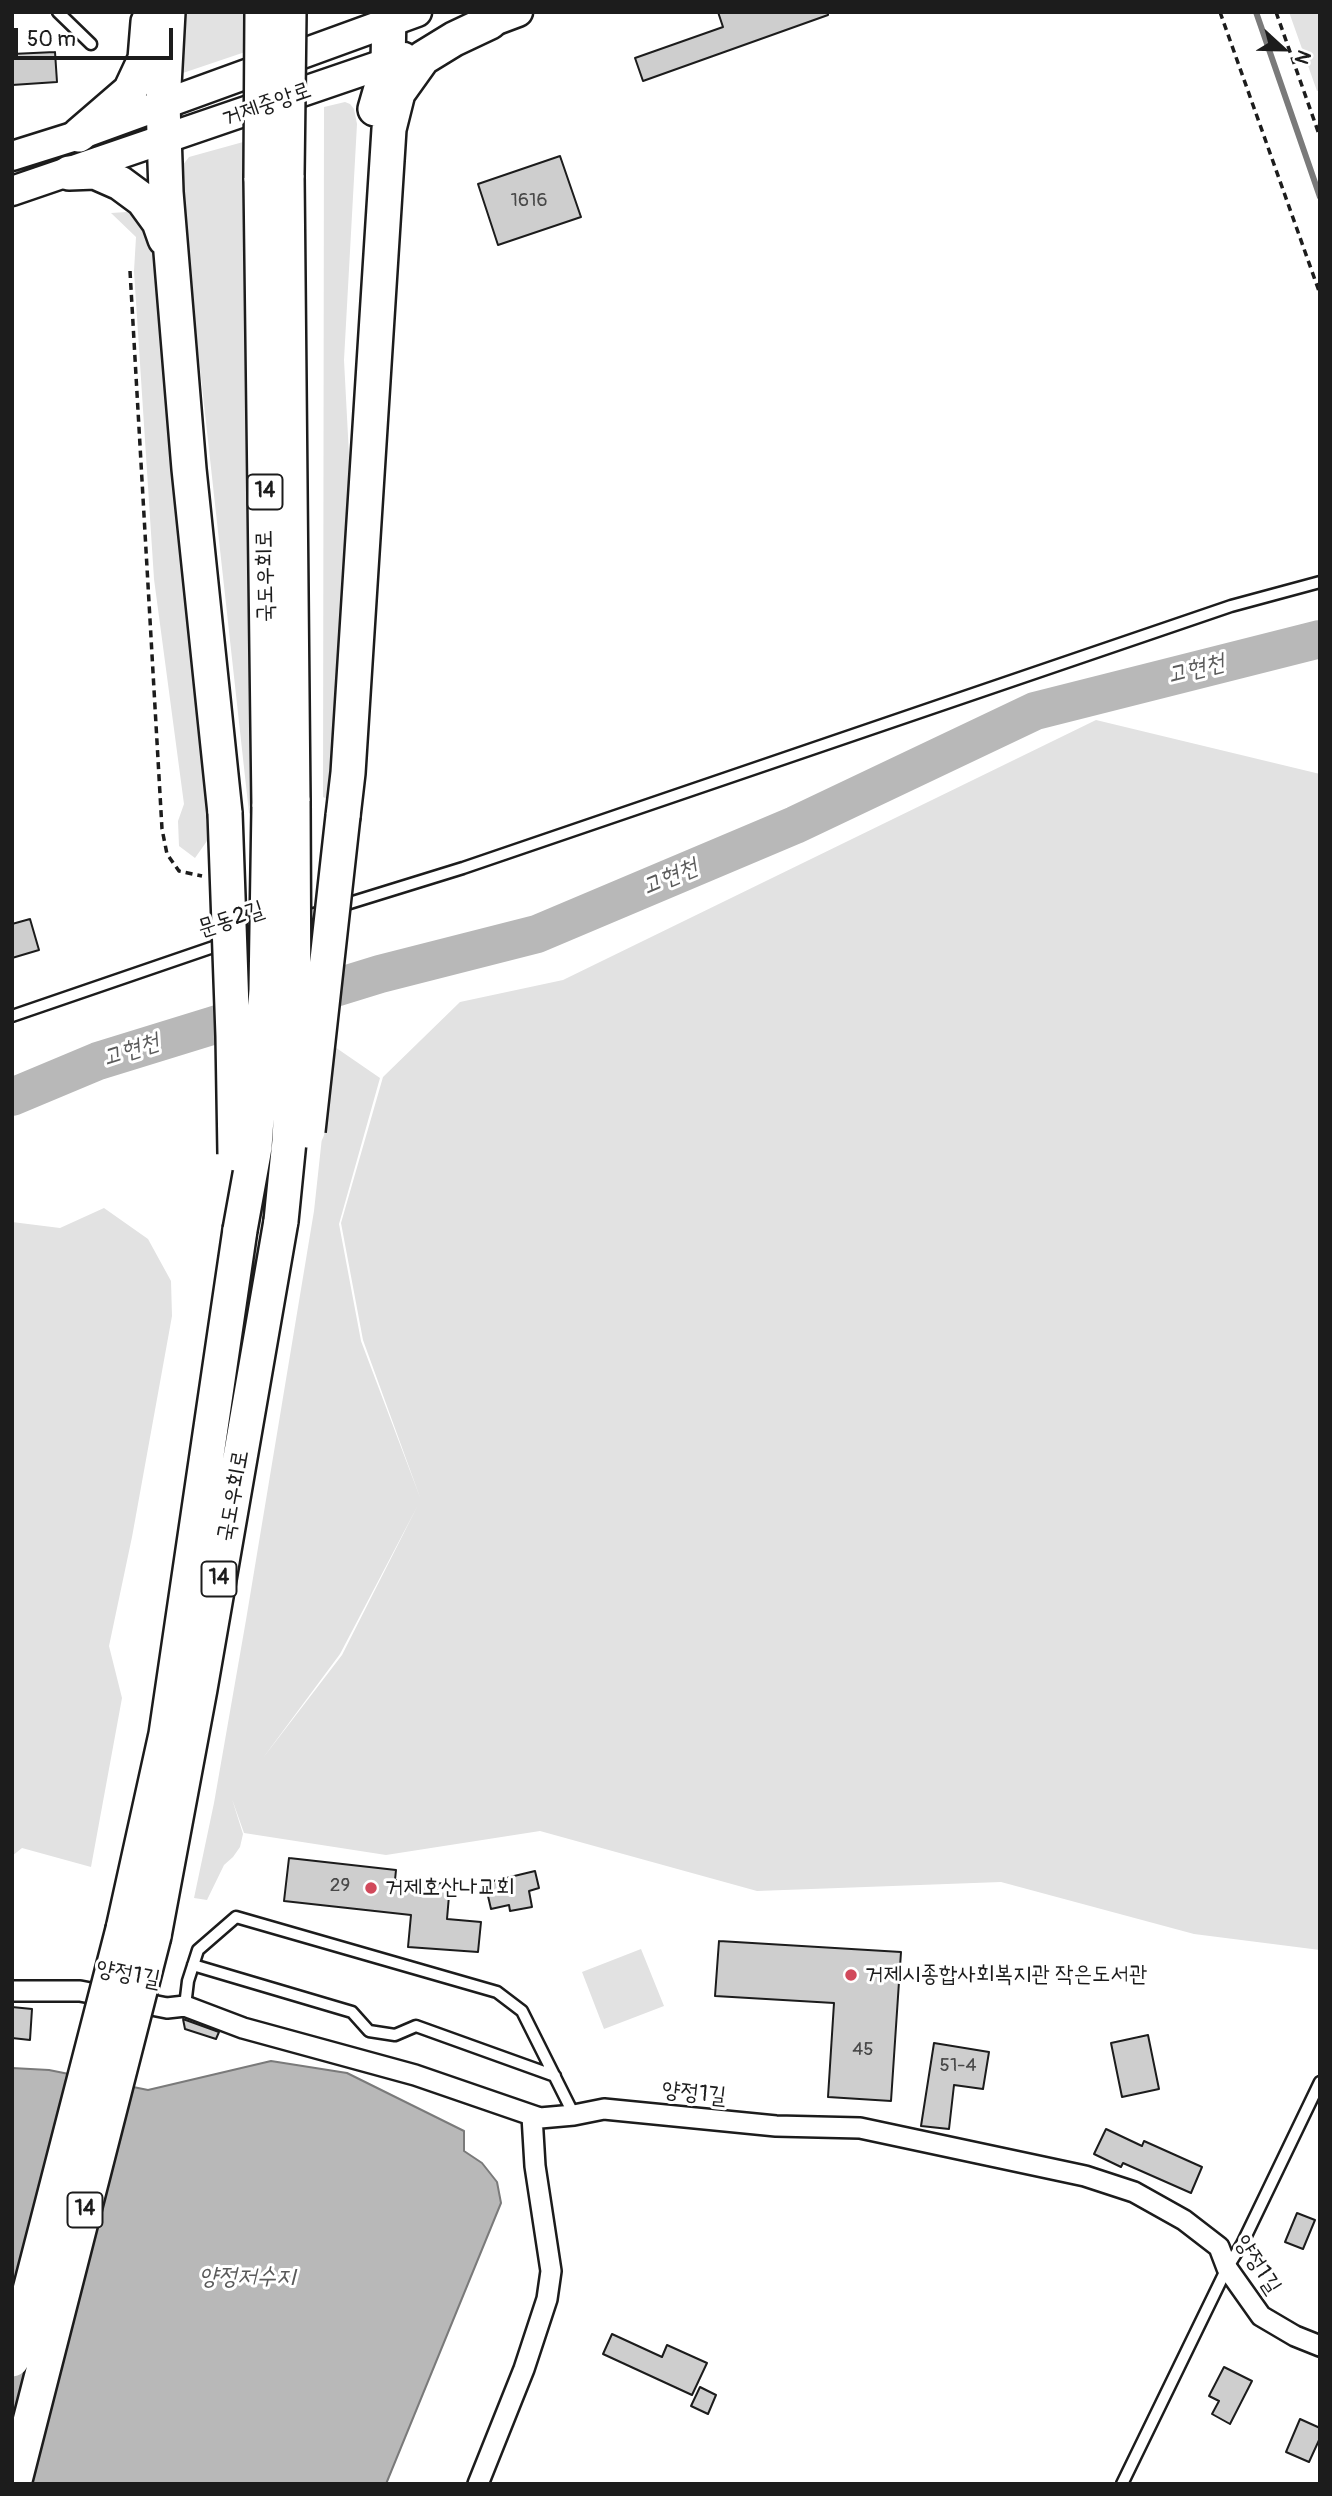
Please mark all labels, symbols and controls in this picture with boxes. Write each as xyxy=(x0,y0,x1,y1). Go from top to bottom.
scale bar xyxy=(18,14,177,58)
north arrow xyxy=(1248,14,1318,84)
text: 50 m xyxy=(27,26,76,53)
text: N xyxy=(1289,46,1316,67)
street label: 거제중앙로 xyxy=(219,77,315,133)
house number: 1616 xyxy=(511,190,547,212)
road number: 14 xyxy=(247,475,282,510)
street label: 국도우회로 xyxy=(251,529,281,623)
water label: 고현천 xyxy=(1164,649,1228,691)
water label: 고현천 xyxy=(638,853,702,903)
street label: 문동2길 xyxy=(194,896,268,944)
water label: 고현천 xyxy=(99,1028,163,1074)
street label: 국도우회로 xyxy=(212,1448,256,1544)
road number: 14 xyxy=(202,1562,236,1596)
place label: 거제호산나교회 xyxy=(385,1874,515,1902)
house number: 29 xyxy=(330,1875,350,1897)
marker: 거제호산나교회 xyxy=(363,1880,379,1896)
street label: 양정1길 xyxy=(94,1955,162,1995)
place label: 거제시종합사회복지관 작은도서관 xyxy=(865,1961,1148,1989)
marker: 거제시종합사회복지관 작은도서관 xyxy=(843,1967,859,1983)
house number: 45 xyxy=(852,2039,874,2061)
house number: 51-4 xyxy=(940,2055,976,2077)
street label: 양정1길 xyxy=(660,2077,728,2111)
road number: 14 xyxy=(68,2192,102,2228)
street label: 양정1길 xyxy=(1228,2230,1286,2300)
water label: 양정저수지 xyxy=(199,2264,295,2292)

